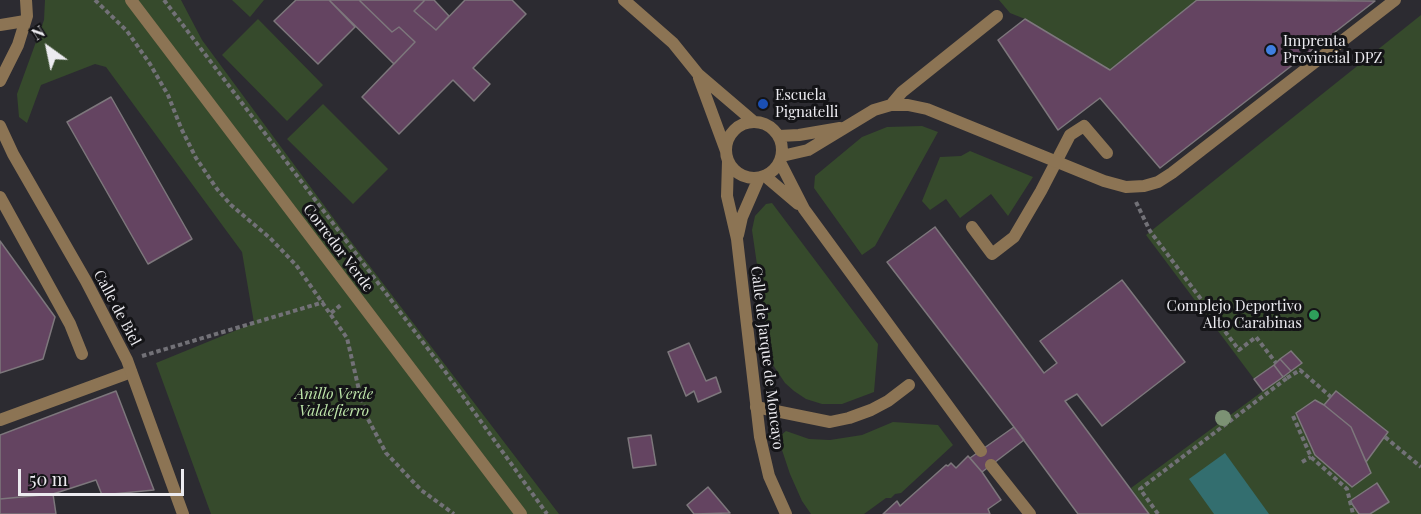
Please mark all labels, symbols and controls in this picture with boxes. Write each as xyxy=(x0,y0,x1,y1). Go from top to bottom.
north arrow xyxy=(18,18,78,78)
text: N xyxy=(27,21,48,44)
place label: Imprenta Provincial DPZ xyxy=(1283,32,1383,67)
marker: Imprenta Provincial DPZ xyxy=(1264,43,1278,57)
place label: Escuela Pignatelli xyxy=(775,86,838,121)
marker: Escuela Pignatelli xyxy=(756,97,770,111)
street label: Corredor Verde xyxy=(299,201,377,295)
street label: Calle de Jarque de Moncayo xyxy=(747,265,787,451)
street label: Calle de Biel xyxy=(90,267,144,349)
place label: Complejo Deportivo Alto Carabinas xyxy=(1167,297,1302,332)
marker: Complejo Deportivo Alto Carabinas xyxy=(1307,308,1321,322)
park label: Anillo Verde Valdefierro xyxy=(295,385,373,420)
scale bar xyxy=(21,457,188,495)
text: 50 m xyxy=(29,467,68,491)

